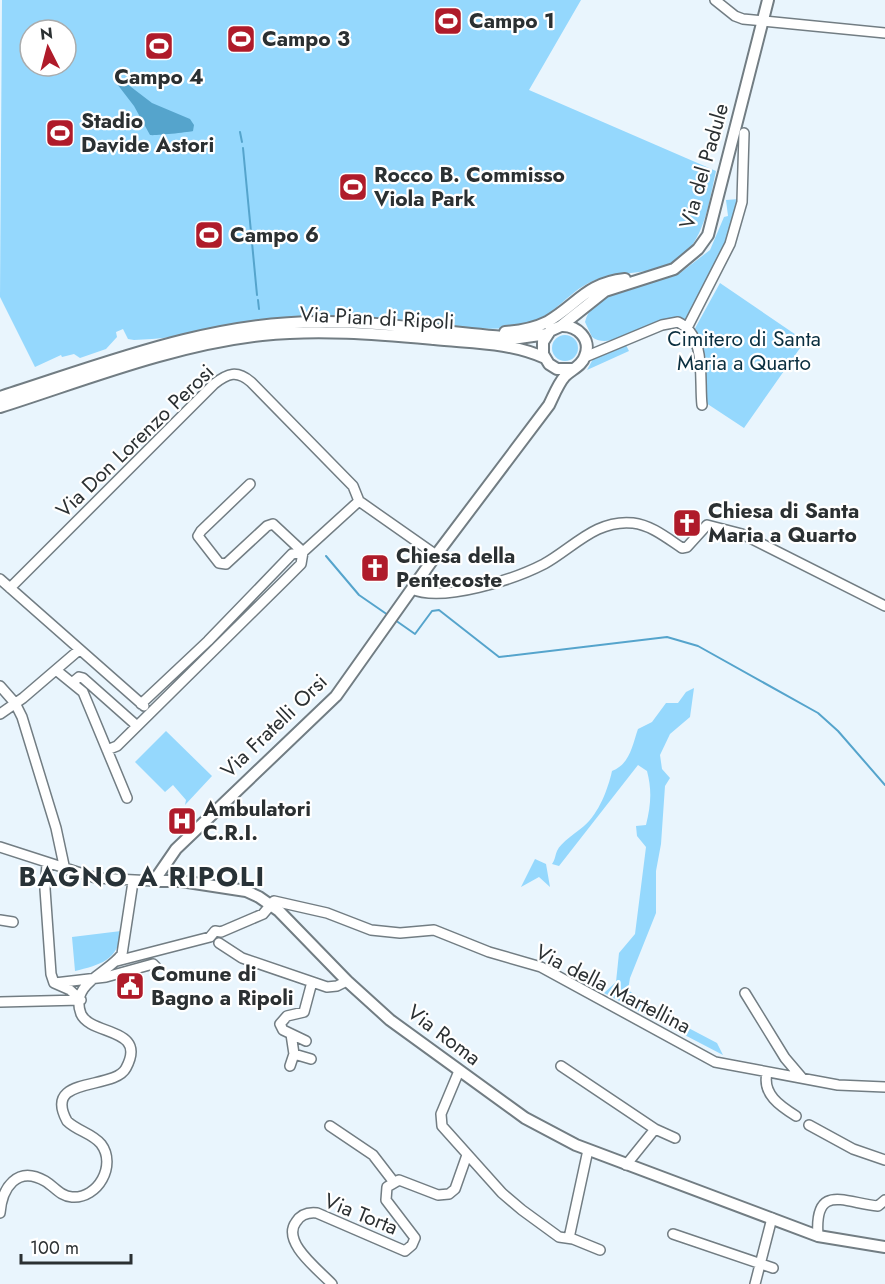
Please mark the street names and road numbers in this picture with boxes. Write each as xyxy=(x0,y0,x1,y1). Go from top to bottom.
street label: Via del Padule xyxy=(672,100,736,232)
street label: Via Pian di Ripoli xyxy=(299,299,455,337)
street label: Via Don Lorenzo Perosi xyxy=(49,357,221,525)
street label: Via Fratelli Orsi xyxy=(214,667,334,785)
street label: Via della Martellina xyxy=(530,937,696,1041)
street label: Via Roma xyxy=(401,997,487,1073)
street label: Via Torta xyxy=(320,1186,402,1242)

